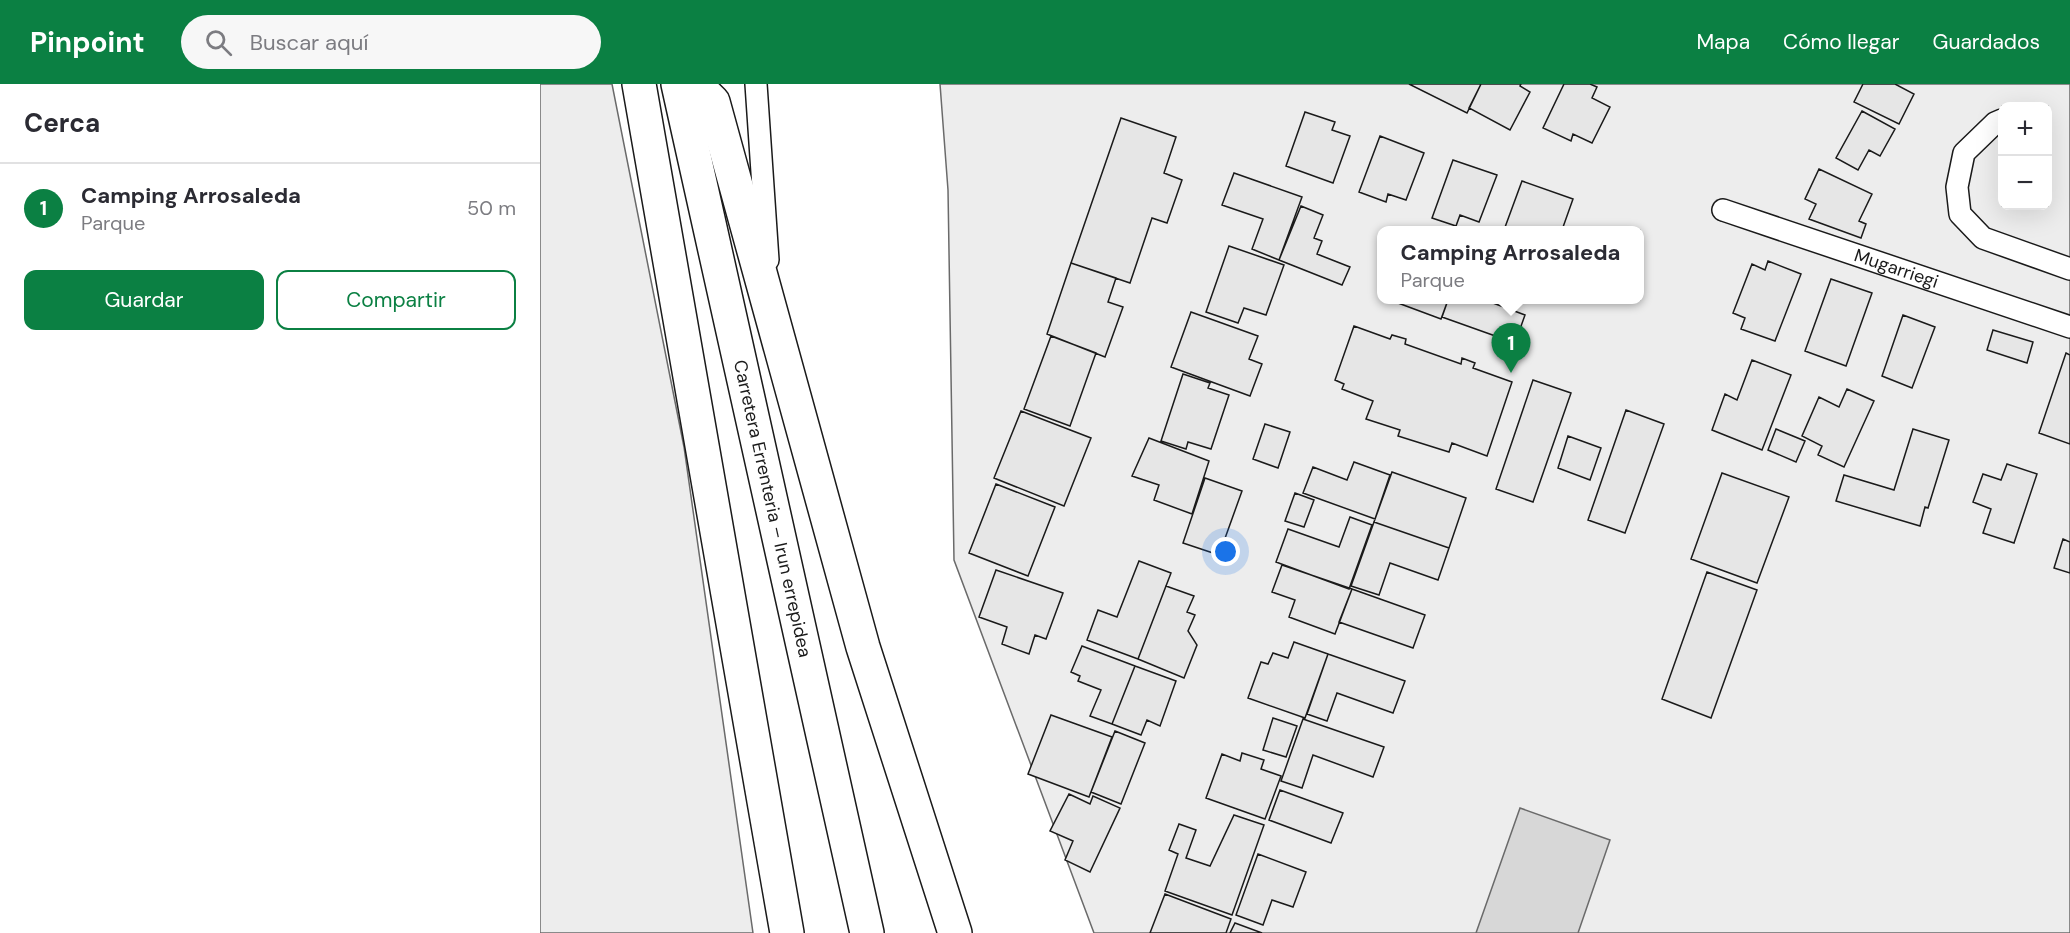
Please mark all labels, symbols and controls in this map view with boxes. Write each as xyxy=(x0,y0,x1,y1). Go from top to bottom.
search box xyxy=(181,15,601,69)
text: Pinpoint xyxy=(30,24,145,61)
icon: search xyxy=(202,26,235,59)
text: Buscar aquí xyxy=(250,28,368,57)
text: Mapa xyxy=(1696,28,1750,56)
text: Cómo llegar xyxy=(1783,28,1900,56)
text: Guardados xyxy=(1933,28,2040,56)
map controls xyxy=(1998,102,2052,210)
button: + xyxy=(1998,102,2052,156)
text: Cerca xyxy=(24,106,100,140)
button: − xyxy=(1998,156,2052,210)
text: Camping Arrosaleda xyxy=(81,181,301,210)
text: 1 xyxy=(40,195,47,221)
text: 50 m xyxy=(467,195,516,221)
text: Parque xyxy=(81,210,145,236)
popup xyxy=(1377,226,1644,304)
text: Camping Arrosaleda xyxy=(1401,238,1620,267)
street label: Mugarriegi xyxy=(1851,243,1942,294)
text: Parque xyxy=(1401,267,1465,293)
button: Guardar xyxy=(24,270,264,330)
button: Compartir xyxy=(276,270,516,330)
pin: 1 xyxy=(1492,324,1530,373)
street label: Carretera Errenteria – Irun errepidea xyxy=(728,358,817,660)
your location xyxy=(1211,537,1240,566)

